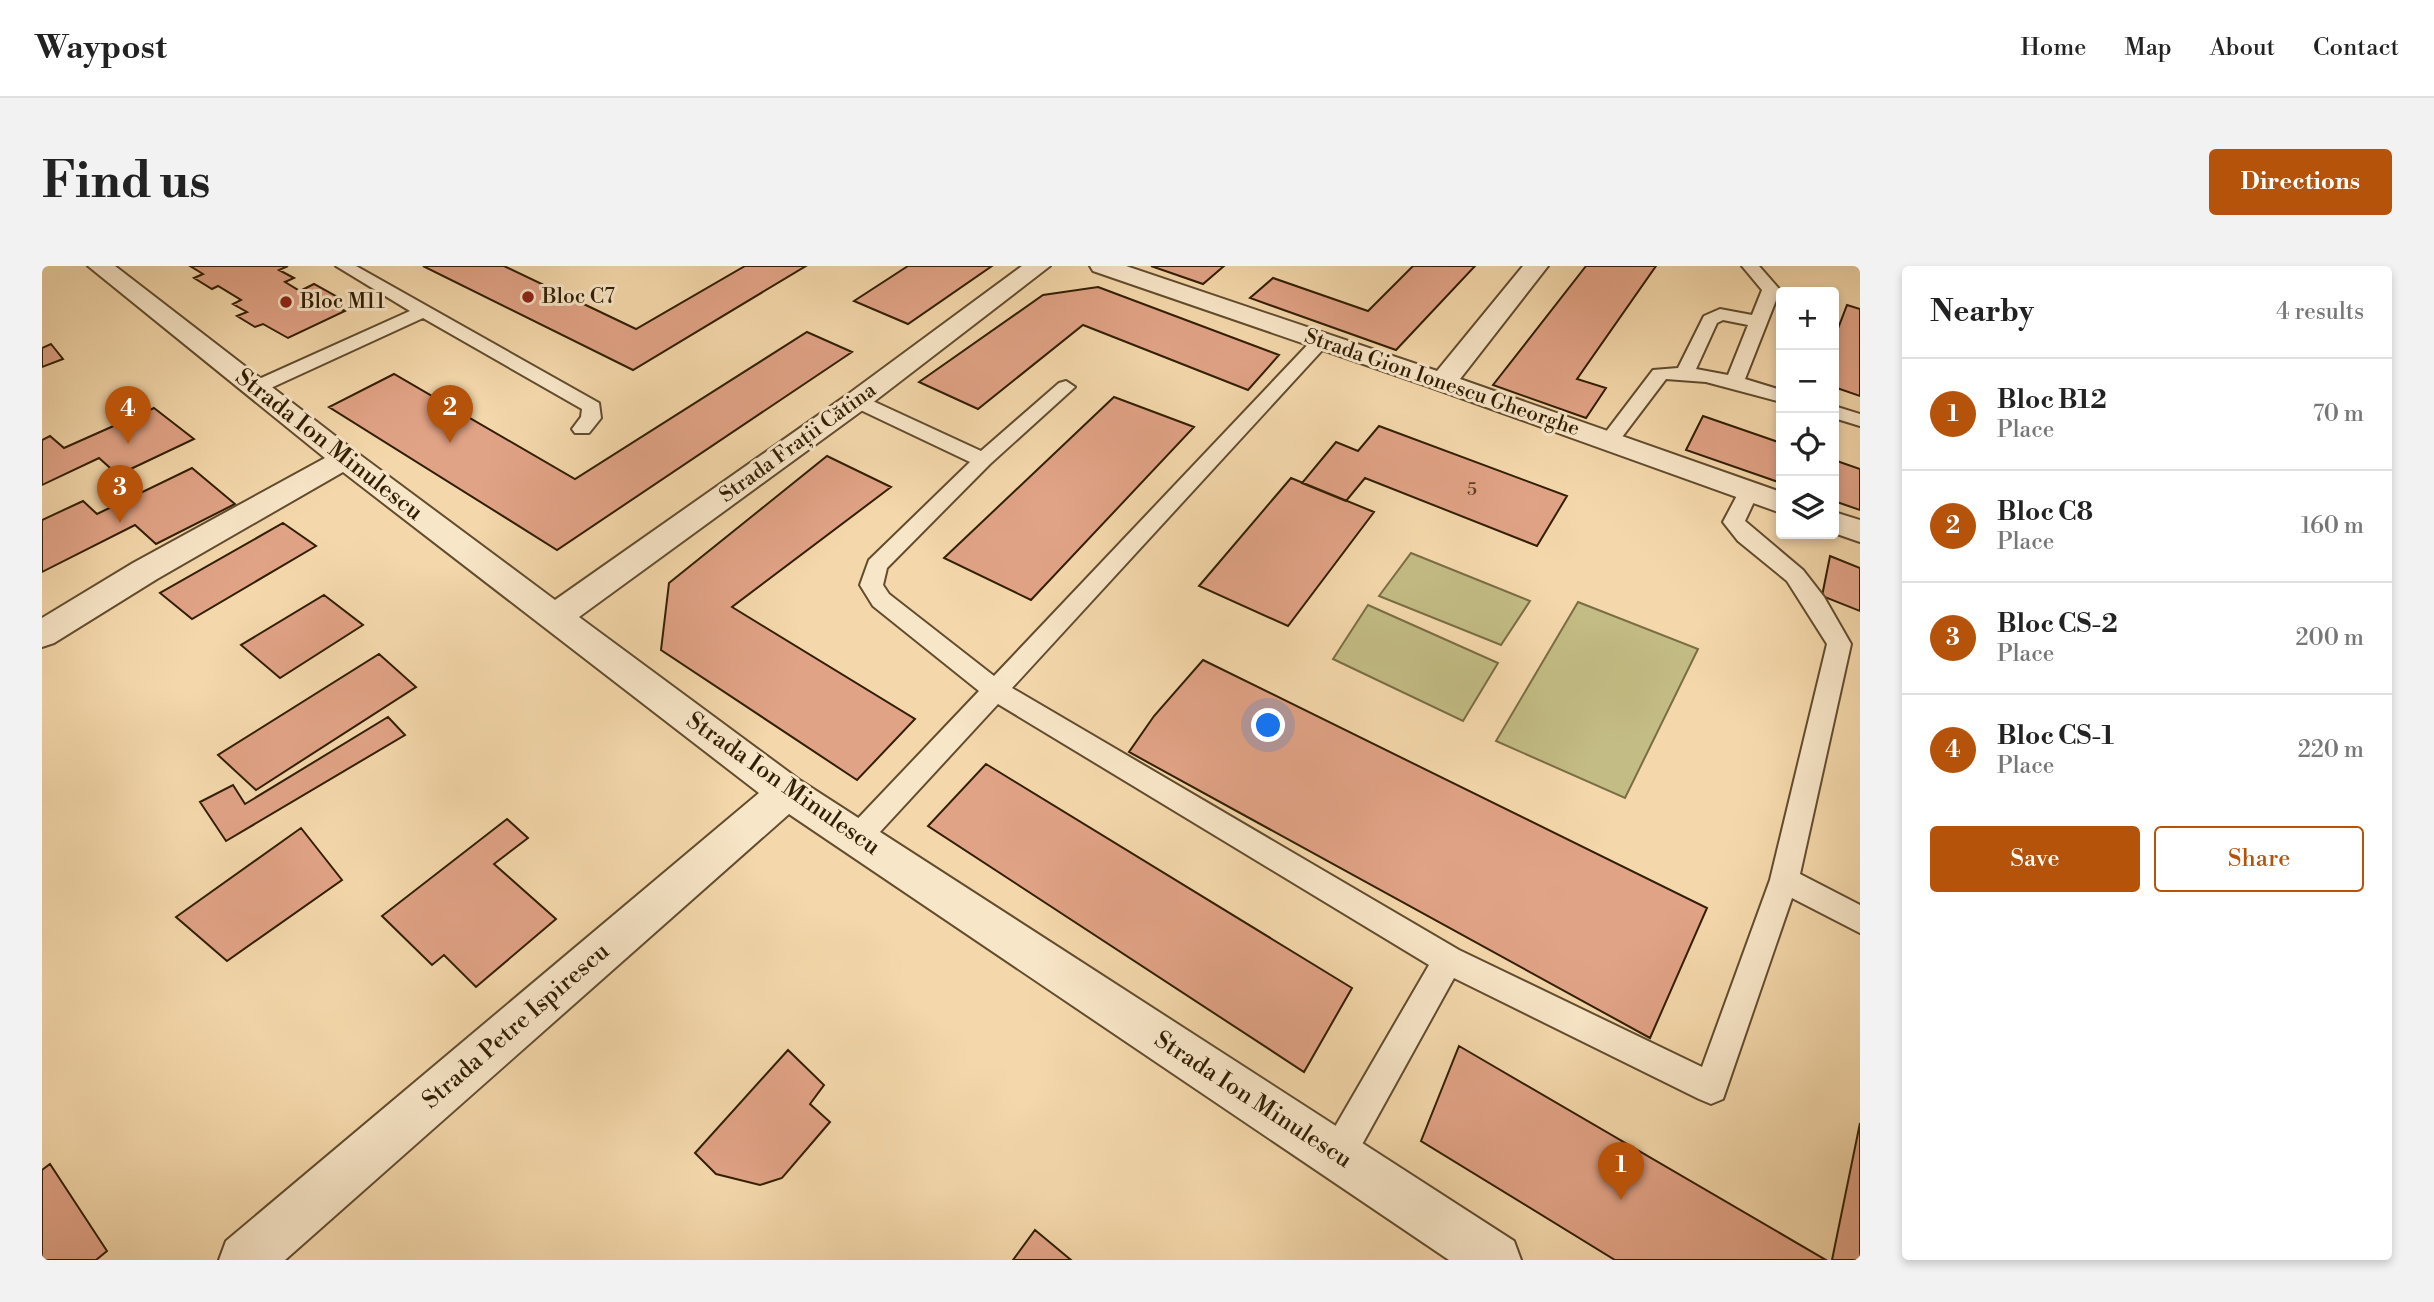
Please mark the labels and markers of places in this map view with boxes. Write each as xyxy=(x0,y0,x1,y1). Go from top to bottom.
place label: Bloc C7 xyxy=(541,284,615,310)
place label: Bloc M11 xyxy=(299,289,385,315)
marker: Bloc C7 xyxy=(520,289,536,305)
marker: Bloc M11 xyxy=(278,294,294,310)
pin: 2 xyxy=(427,385,473,443)
pin: 4 xyxy=(105,386,151,444)
pin: 3 xyxy=(97,465,143,523)
pin: 1 xyxy=(1598,1142,1644,1200)

